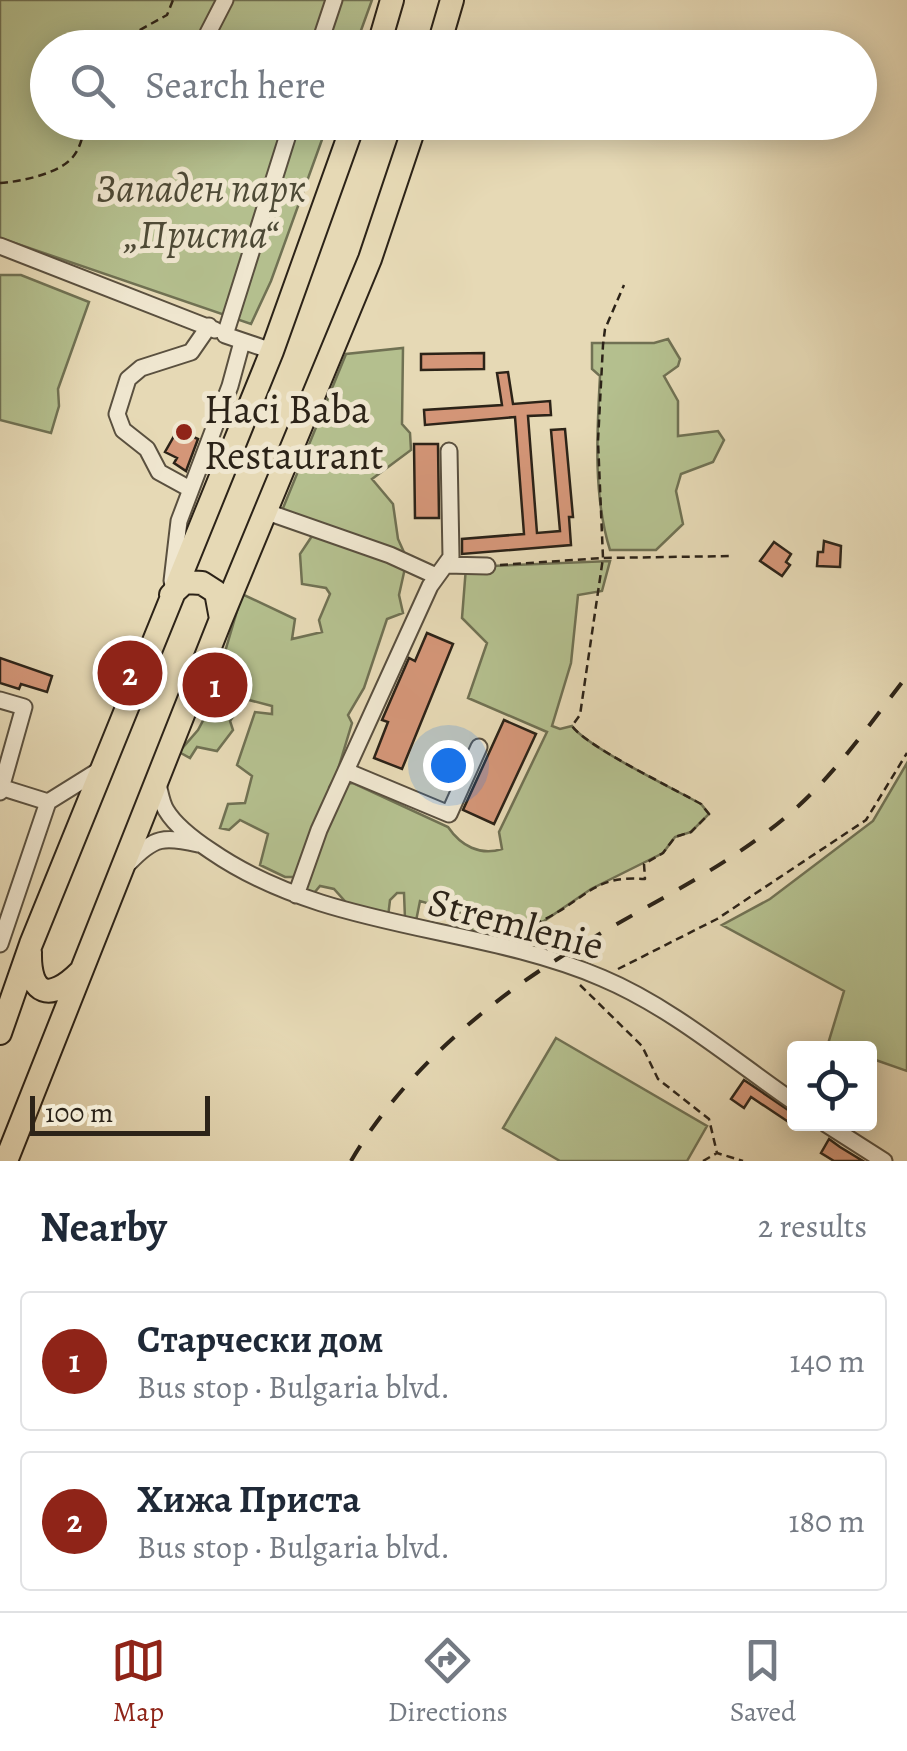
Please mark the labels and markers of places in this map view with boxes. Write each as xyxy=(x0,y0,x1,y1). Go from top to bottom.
place label: Haci Baba Restaurant xyxy=(204,382,383,483)
marker: Haci Baba Restaurant xyxy=(173,421,195,443)
pin: 2 xyxy=(98,636,162,710)
pin: 1 xyxy=(182,648,248,722)

